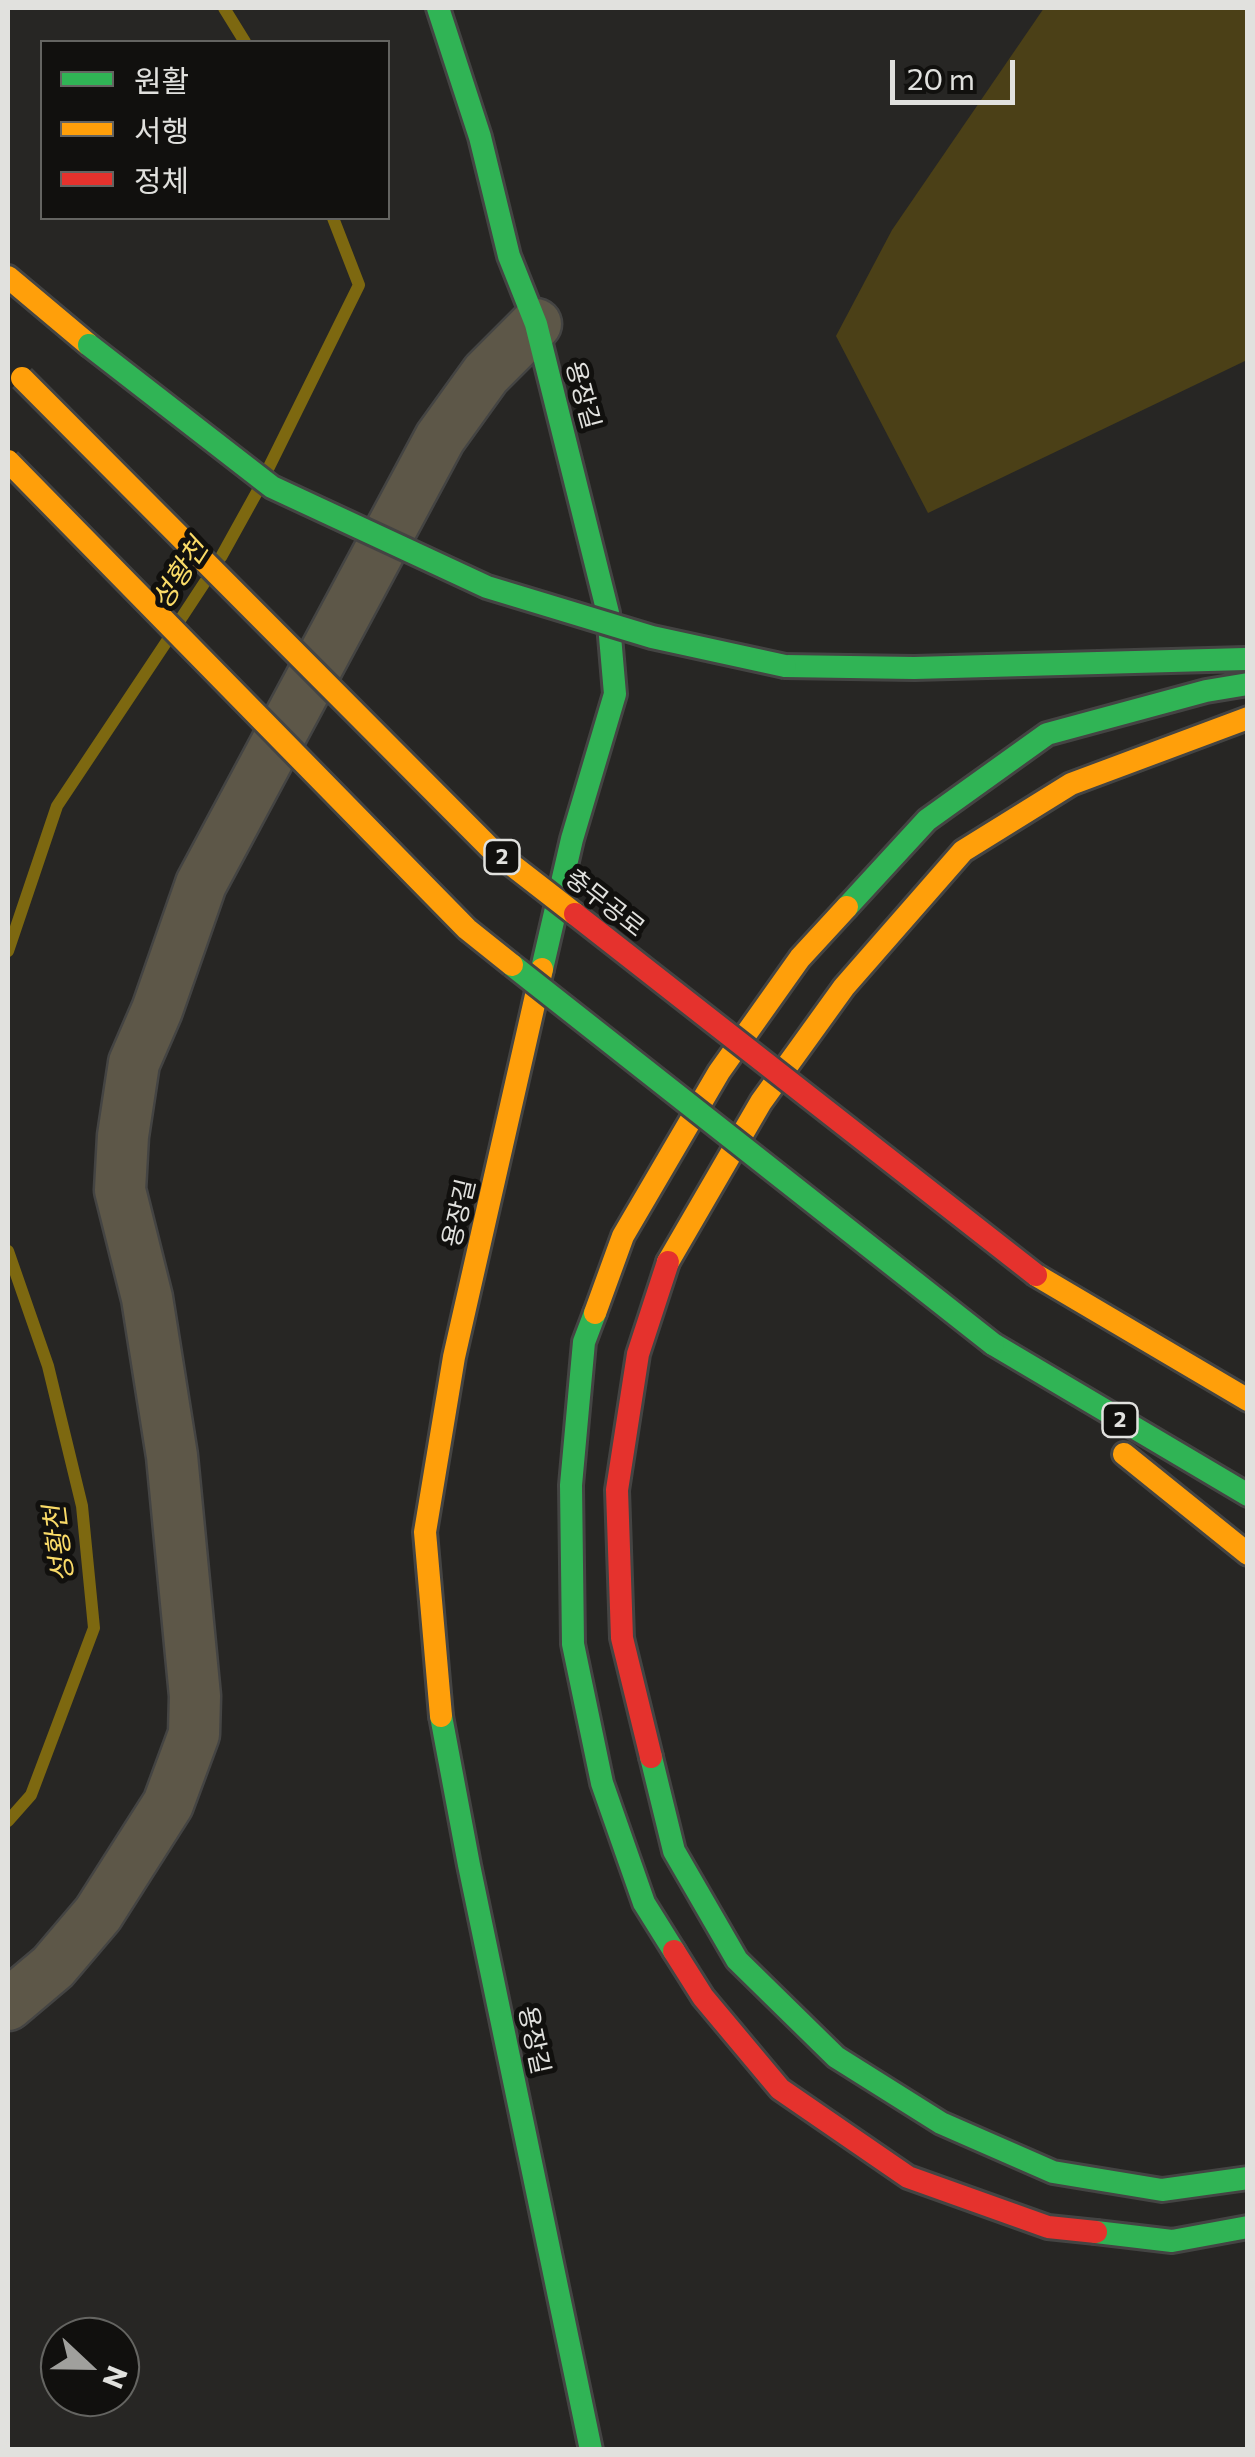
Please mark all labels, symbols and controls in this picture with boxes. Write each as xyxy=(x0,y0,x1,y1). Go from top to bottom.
legend xyxy=(40,40,390,220)
scale bar xyxy=(895,40,1020,102)
text: 20 m xyxy=(907,59,975,96)
text: 원활 xyxy=(134,61,189,98)
text: 서행 xyxy=(134,111,189,148)
text: 정체 xyxy=(134,161,189,198)
street label: 용장길 xyxy=(560,358,606,432)
water label: 성황천 xyxy=(145,532,215,616)
road number: 2 xyxy=(484,840,520,874)
street label: 충무공로 xyxy=(560,863,650,943)
street label: 용장길 xyxy=(437,1176,481,1250)
road number: 2 xyxy=(1102,1403,1138,1437)
water label: 성황천 xyxy=(38,1504,80,1584)
street label: 용장길 xyxy=(512,2003,556,2077)
north arrow xyxy=(40,2317,140,2417)
text: N xyxy=(96,2361,136,2394)

